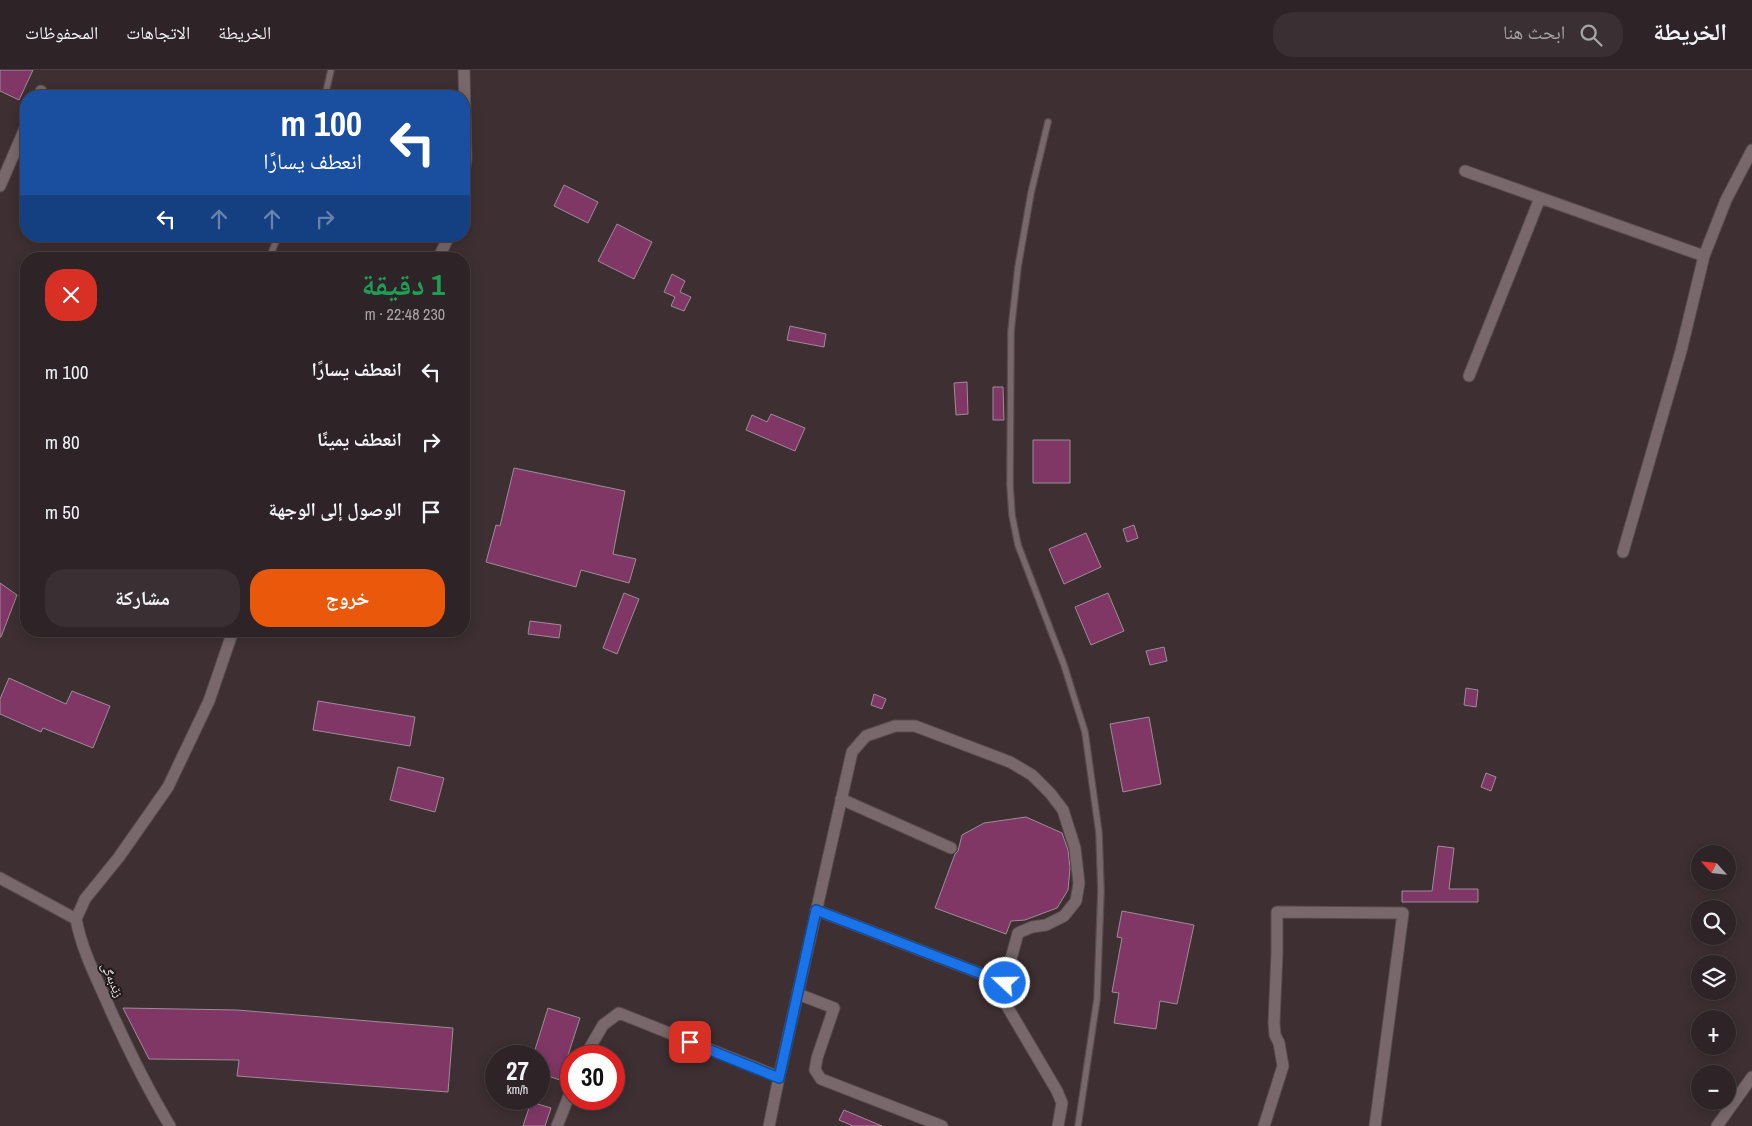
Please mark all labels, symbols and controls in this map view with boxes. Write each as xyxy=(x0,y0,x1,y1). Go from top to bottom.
search box xyxy=(1273,12,1623,57)
text: الخريطة xyxy=(1653,15,1727,47)
text: ابحث هنا xyxy=(1503,19,1565,45)
text: المحفوظات xyxy=(25,20,98,45)
text: الاتجاهات xyxy=(126,20,190,45)
text: الخريطة xyxy=(218,20,271,45)
icon: search xyxy=(1577,21,1605,49)
text: 100 m xyxy=(281,100,362,147)
icon: left xyxy=(380,110,445,175)
text: انعطف يسارًا xyxy=(263,146,362,176)
icon: left xyxy=(152,205,180,233)
icon: ahead xyxy=(205,205,233,233)
icon: ahead xyxy=(258,205,286,233)
icon: right xyxy=(311,205,339,233)
text: 1 دقيقة xyxy=(361,264,445,304)
button: close xyxy=(45,269,97,321)
text: 230 m · 22:48 xyxy=(365,303,445,325)
text: انعطف يسارًا xyxy=(312,356,402,382)
icon: left xyxy=(417,358,445,386)
text: 100 m xyxy=(45,359,88,385)
text: انعطف يمينًا xyxy=(317,426,402,452)
icon: right xyxy=(417,428,445,456)
text: 80 m xyxy=(45,429,80,455)
text: الوصول إلى الوجهة xyxy=(268,496,402,522)
icon: arrive xyxy=(417,498,445,526)
text: 50 m xyxy=(45,499,80,525)
button: مشاركة xyxy=(45,569,240,627)
button: خروج xyxy=(250,569,445,627)
north arrow xyxy=(1691,845,1736,890)
map controls xyxy=(1691,845,1736,1110)
button: search xyxy=(1691,900,1736,945)
button: layers xyxy=(1691,955,1736,1000)
position arrow xyxy=(978,956,1030,1008)
street label: زێدبەگی xyxy=(97,960,127,1000)
button: + xyxy=(1691,1010,1736,1055)
pin xyxy=(669,1021,711,1063)
icon: arrive xyxy=(676,1028,704,1056)
speed limit sign: 30 xyxy=(560,1045,625,1110)
text: 27 xyxy=(506,1054,529,1088)
button: − xyxy=(1691,1065,1736,1110)
text: km/h xyxy=(507,1082,528,1098)

